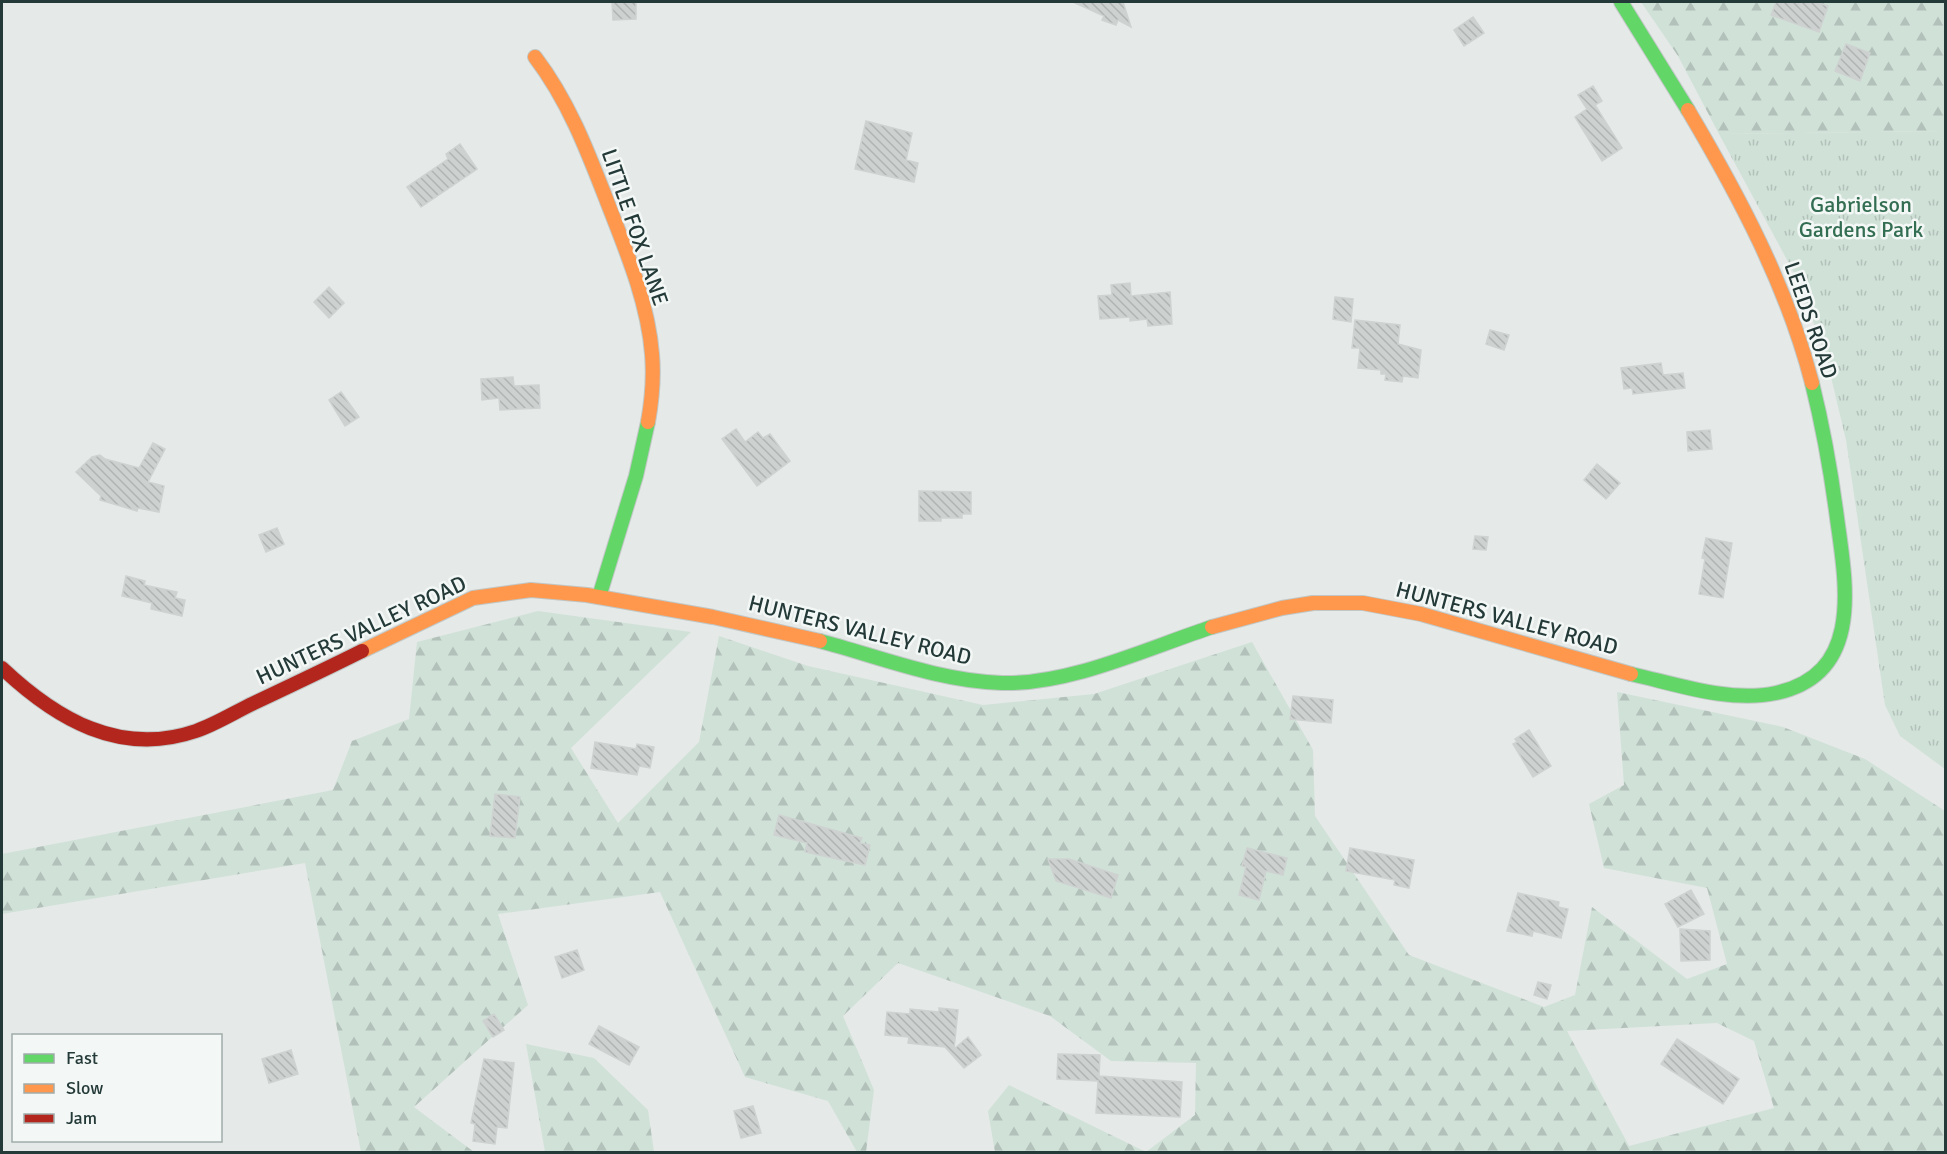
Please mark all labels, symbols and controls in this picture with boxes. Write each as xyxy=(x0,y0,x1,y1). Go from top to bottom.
street label: LITTLE FOX LANE xyxy=(596,145,674,309)
park label: Gabrielson Gardens Park xyxy=(1799,191,1923,243)
street label: LEEDS ROAD xyxy=(1778,258,1844,382)
street label: HUNTERS VALLEY ROAD xyxy=(252,569,470,691)
street label: HUNTERS VALLEY ROAD xyxy=(1393,575,1621,661)
street label: HUNTERS VALLEY ROAD xyxy=(746,589,974,671)
legend xyxy=(12,1034,222,1142)
text: Fast xyxy=(66,1047,98,1069)
text: Slow xyxy=(66,1077,103,1099)
text: Jam xyxy=(66,1107,97,1129)

